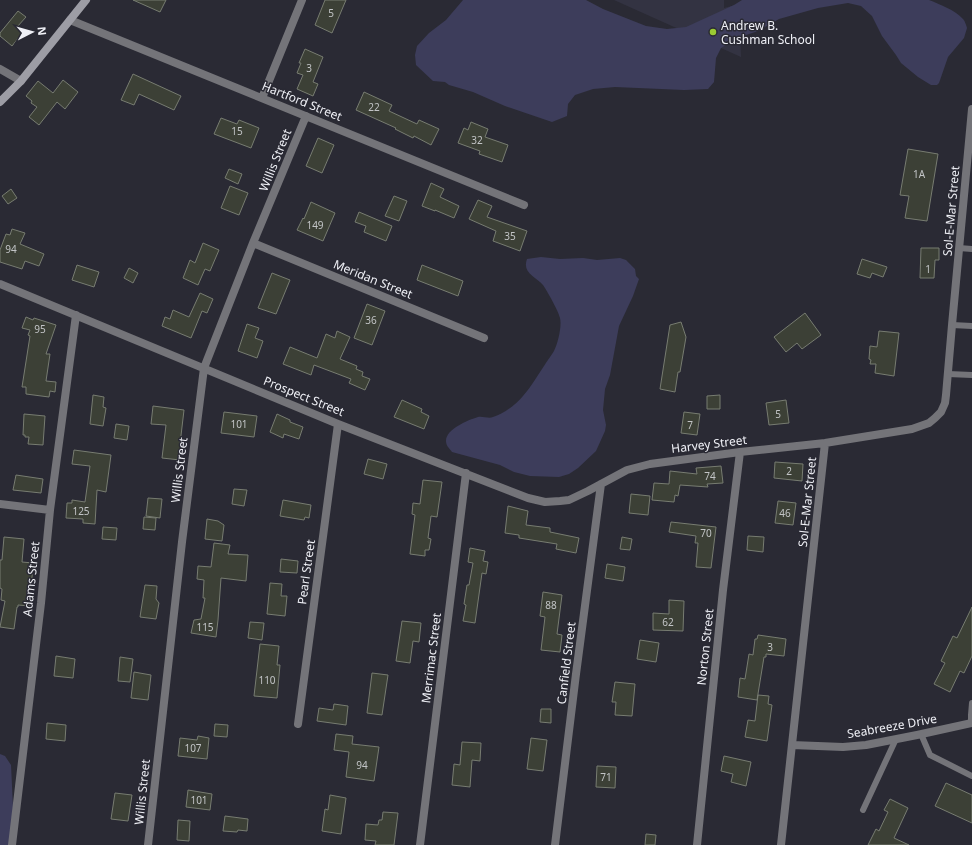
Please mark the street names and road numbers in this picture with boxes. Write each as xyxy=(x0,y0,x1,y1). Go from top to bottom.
street label: Hartford Street xyxy=(259,77,345,125)
street label: Willis Street xyxy=(255,126,295,194)
street label: Sol-E-Mar Street xyxy=(939,164,963,257)
street label: Meridan Street xyxy=(331,255,416,303)
street label: Prospect Street xyxy=(261,372,348,420)
street label: Harvey Street xyxy=(670,431,748,457)
street label: Willis Street xyxy=(167,436,192,504)
street label: Sol-E-Mar Street xyxy=(794,455,820,548)
street label: Pearl Street xyxy=(293,538,319,606)
street label: Adams Street xyxy=(19,540,43,617)
street label: Norton Street xyxy=(693,607,718,686)
street label: Merrimac Street xyxy=(417,611,445,704)
street label: Canfield Street xyxy=(553,620,580,705)
street label: Seabreeze Drive xyxy=(846,710,938,742)
street label: Willis Street xyxy=(130,758,154,826)

